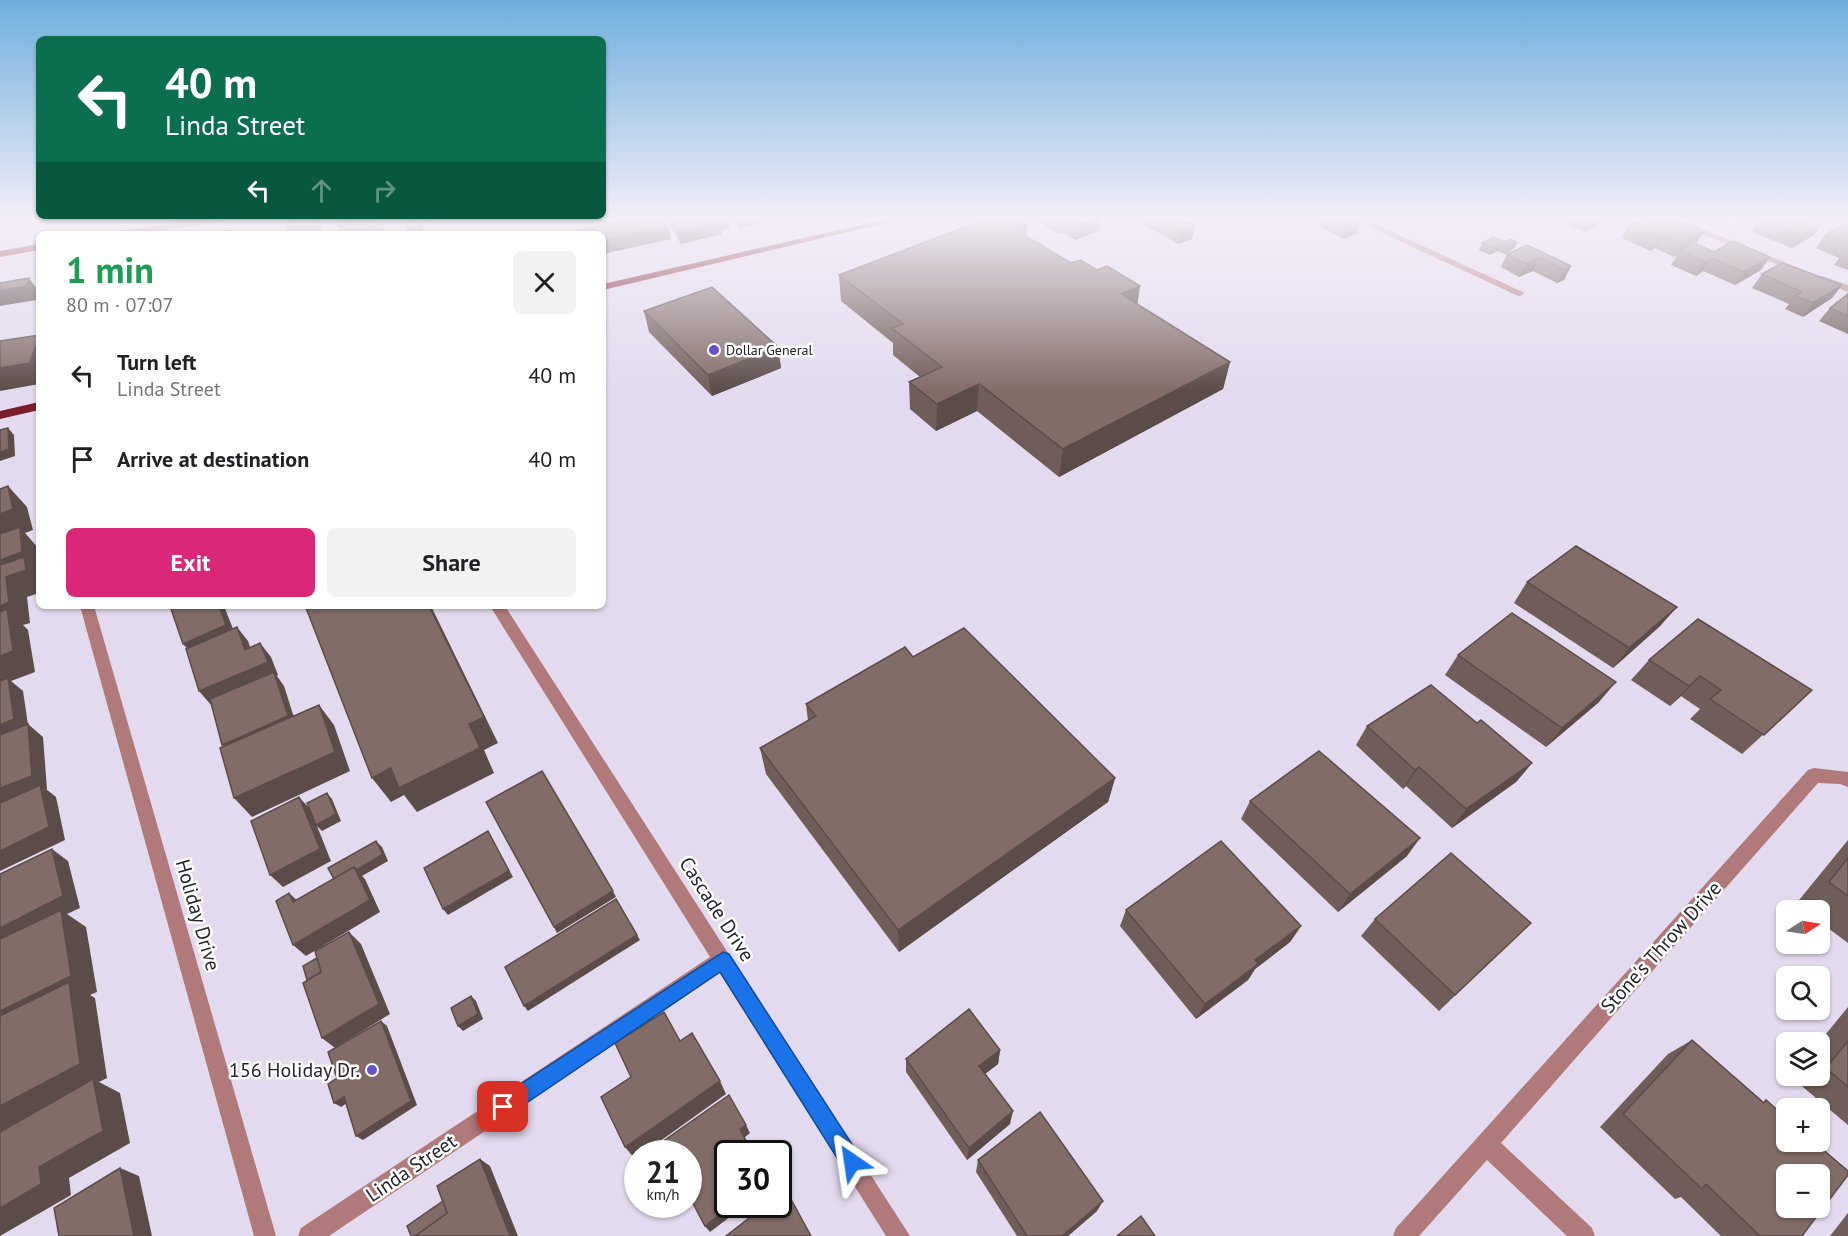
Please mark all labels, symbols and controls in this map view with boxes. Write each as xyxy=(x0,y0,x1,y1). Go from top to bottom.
text: 40 m xyxy=(165,55,257,110)
icon: left xyxy=(66,60,144,138)
text: Linda Street xyxy=(165,108,305,142)
icon: left xyxy=(242,174,275,207)
icon: ahead xyxy=(305,174,338,207)
icon: right xyxy=(368,174,401,207)
text: 1 min xyxy=(66,246,154,293)
button: close xyxy=(513,251,576,314)
text: 80 m · 07:07 xyxy=(66,292,173,318)
place label: Dollar General xyxy=(726,341,813,359)
marker: Dollar General xyxy=(707,343,721,357)
text: Turn left xyxy=(117,348,197,376)
icon: left xyxy=(66,359,99,392)
text: 40 m xyxy=(528,361,576,389)
text: Linda Street xyxy=(117,376,221,402)
icon: arrive xyxy=(66,443,99,476)
text: Arrive at destination xyxy=(117,445,309,473)
text: 40 m xyxy=(528,445,576,473)
button: Exit xyxy=(66,528,315,597)
button: Share xyxy=(327,528,576,597)
street label: Cascade Drive xyxy=(674,852,760,966)
street label: Holiday Drive xyxy=(170,856,226,974)
street label: Stone's Throw Drive xyxy=(1595,876,1727,1018)
north arrow xyxy=(1776,900,1830,954)
map controls xyxy=(1776,900,1830,1218)
button: search xyxy=(1776,966,1830,1020)
button: layers xyxy=(1776,1032,1830,1086)
place label: 156 Holiday Dr. xyxy=(229,1057,360,1083)
marker: 156 Holiday Dr. xyxy=(365,1063,379,1077)
pin xyxy=(477,1081,528,1132)
icon: arrive xyxy=(486,1090,519,1123)
button: + xyxy=(1776,1098,1830,1152)
street label: Linda Street xyxy=(361,1128,461,1208)
position arrow xyxy=(820,1130,884,1194)
speed limit sign: 30 xyxy=(714,1140,792,1218)
text: 21 xyxy=(646,1152,680,1191)
button: − xyxy=(1776,1164,1830,1218)
text: km/h xyxy=(647,1185,679,1204)

